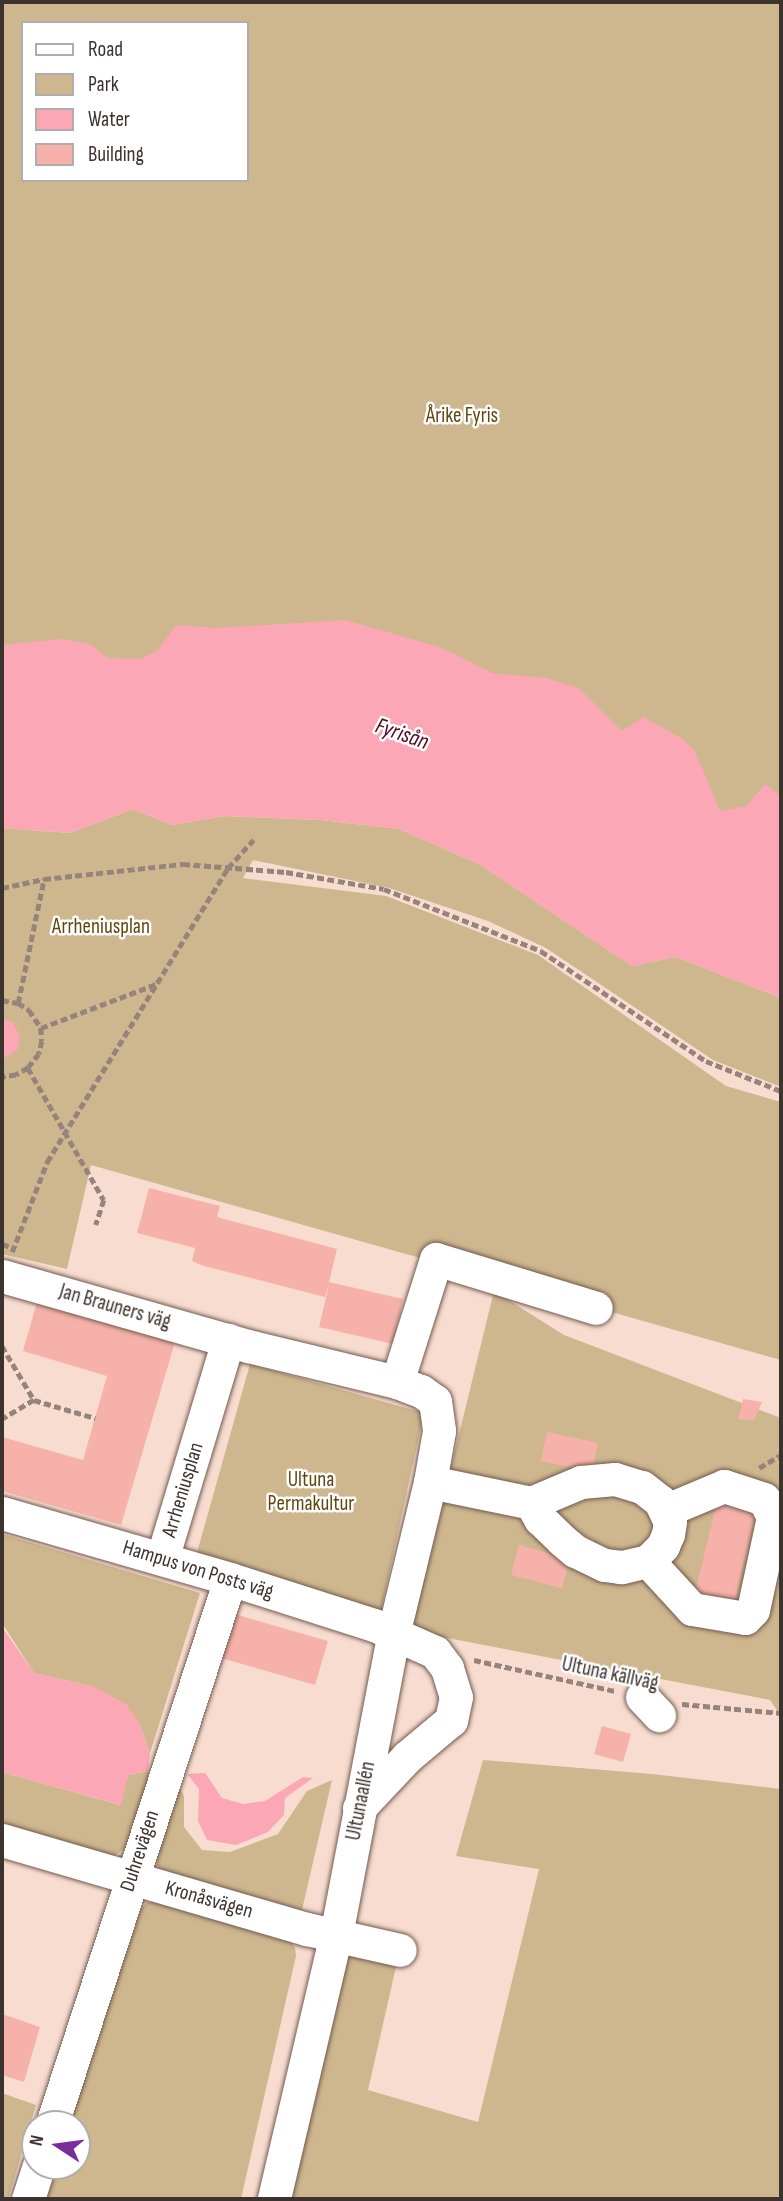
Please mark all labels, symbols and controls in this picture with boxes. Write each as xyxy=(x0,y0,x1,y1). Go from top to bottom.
legend xyxy=(21,21,248,182)
text: Road xyxy=(88,37,123,62)
text: Park xyxy=(88,72,119,97)
text: Water xyxy=(88,107,130,132)
text: Building xyxy=(88,142,144,167)
park label: Årike Fyris xyxy=(426,403,498,429)
water label: Fyrisån xyxy=(372,712,432,756)
park label: Arrheniusplan xyxy=(52,914,150,940)
street label: Jan Brauners väg xyxy=(56,1279,174,1335)
street label: Arrheniusplan xyxy=(157,1440,209,1540)
park label: Ultuna Permakultur xyxy=(268,1467,354,1517)
street label: Hampus von Posts väg xyxy=(120,1535,276,1605)
street label: Ultuna källväg xyxy=(559,1651,661,1697)
street label: Ultunaallén xyxy=(341,1759,381,1843)
street label: Duhrevägen xyxy=(115,1807,165,1895)
street label: Kronåsvägen xyxy=(162,1875,256,1925)
north arrow xyxy=(21,2110,91,2180)
text: N xyxy=(25,2133,49,2148)

